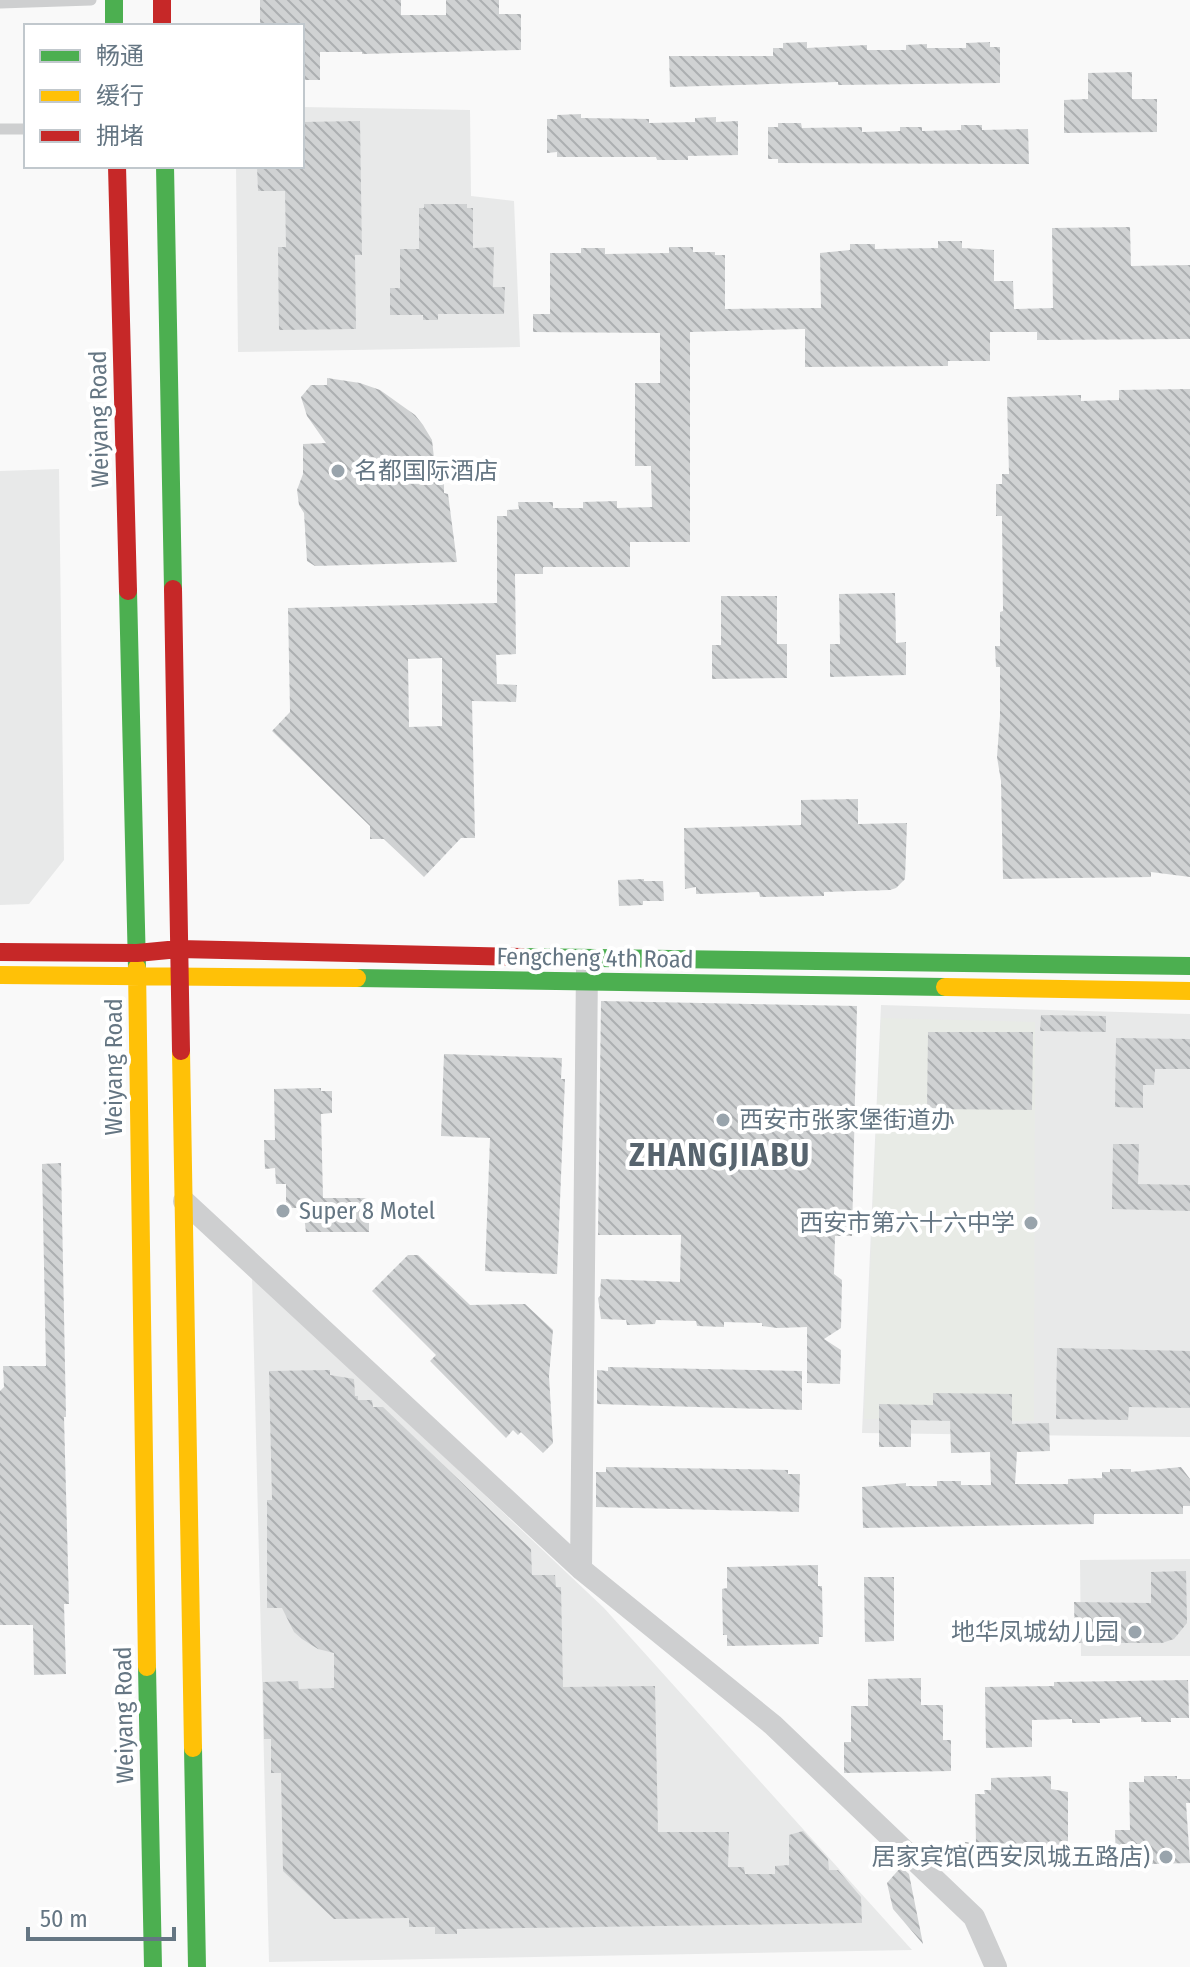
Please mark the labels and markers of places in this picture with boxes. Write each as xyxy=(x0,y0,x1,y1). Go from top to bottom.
place label: 名都国际酒店 xyxy=(354,457,498,485)
marker: 名都国际酒店 xyxy=(329,462,347,480)
place label: 西安市张家堡街道办 xyxy=(739,1106,955,1134)
marker: 西安市张家堡街道办 xyxy=(714,1111,732,1129)
place label: Super 8 Motel xyxy=(299,1197,435,1225)
marker: Super 8 Motel xyxy=(274,1202,292,1220)
place label: 西安市第六十六中学 xyxy=(799,1209,1015,1237)
marker: 西安市第六十六中学 xyxy=(1022,1214,1040,1232)
place label: 地华凤城幼儿园 xyxy=(951,1618,1119,1646)
marker: 地华凤城幼儿园 xyxy=(1126,1623,1144,1641)
place label: 居家宾馆(西安凤城五路店) xyxy=(872,1843,1150,1871)
marker: 居家宾馆(西安凤城五路店) xyxy=(1157,1848,1175,1866)

